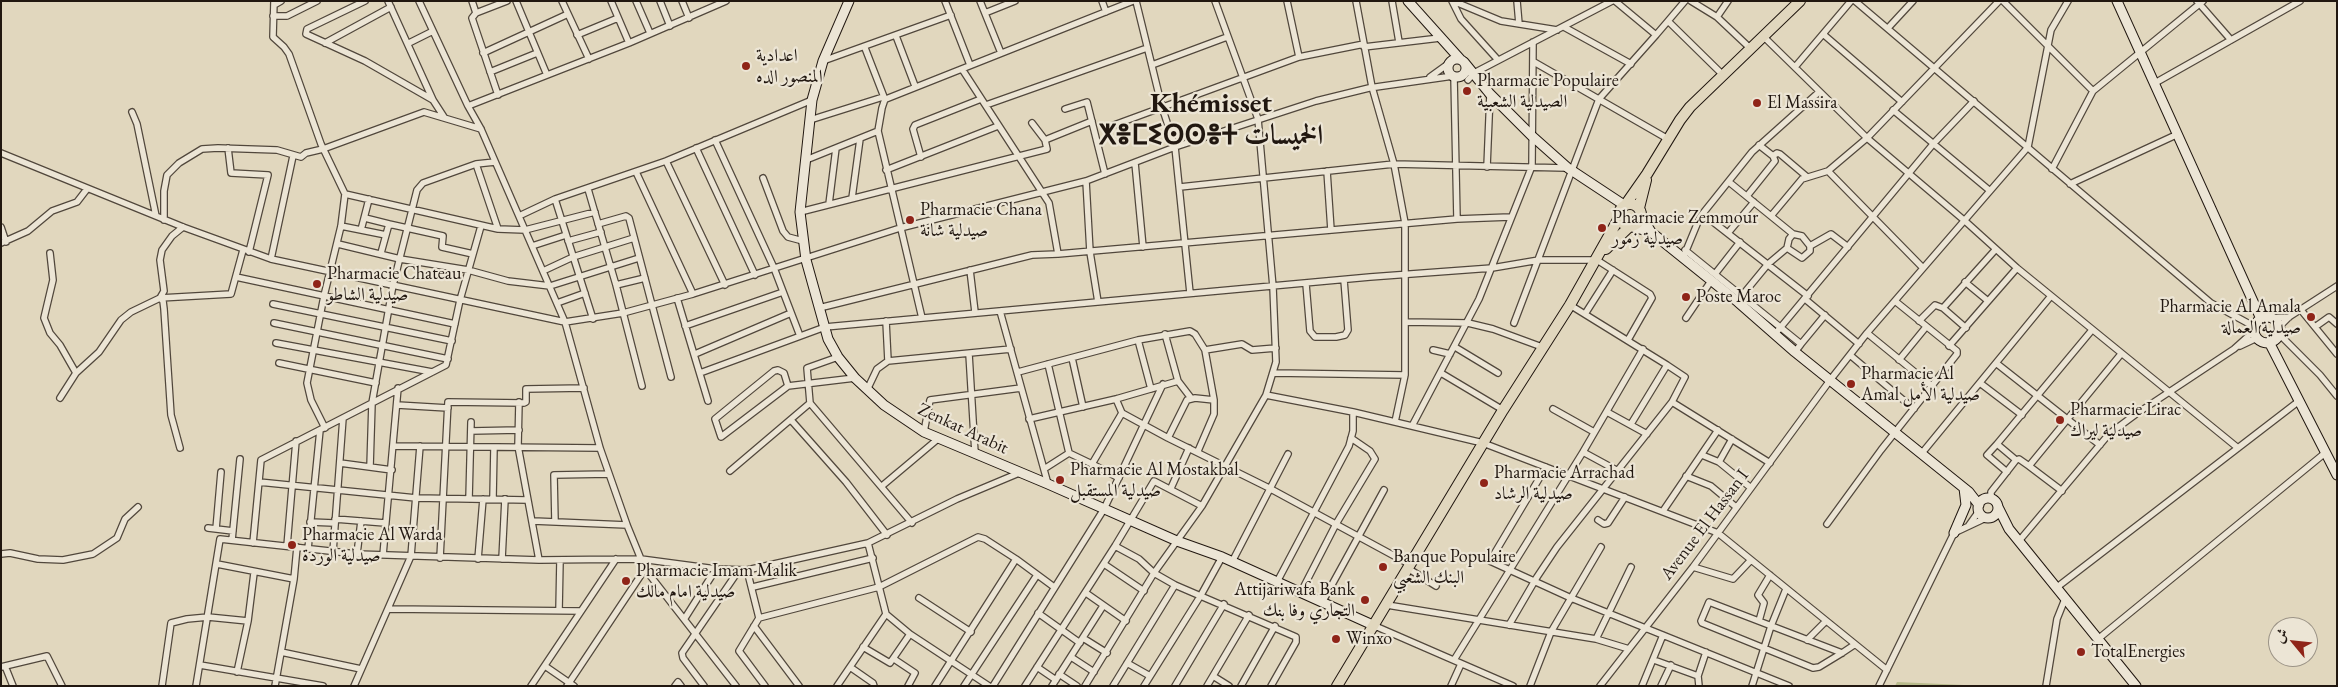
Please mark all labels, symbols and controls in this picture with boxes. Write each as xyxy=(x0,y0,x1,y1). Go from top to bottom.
place label: اعدادية المنصور الده xyxy=(756,45,823,88)
marker: اعدادية المنصور الده xyxy=(740,60,752,72)
place label: Pharmacie Populaire الصيدلية الشعبية xyxy=(1477,70,1619,112)
marker: Pharmacie Populaire الصيدلية الشعبية xyxy=(1461,85,1473,97)
district label: Khémisset ⵅⴻⵎⵉⵙⵙⴻⵜ الخميسات xyxy=(1099,87,1323,153)
place label: El Massira xyxy=(1767,92,1837,114)
marker: El Massira xyxy=(1751,97,1763,109)
place label: Pharmacie Chana صيدلية شانة xyxy=(920,199,1042,242)
place label: Pharmacie Zemmour صيدلية زمور xyxy=(1612,207,1758,250)
marker: Pharmacie Chana صيدلية شانة xyxy=(904,214,916,226)
marker: Pharmacie Zemmour صيدلية زمور xyxy=(1596,222,1608,234)
place label: Pharmacie Chateau صيدلية الشاطو xyxy=(327,263,462,306)
marker: Pharmacie Chateau صيدلية الشاطو xyxy=(311,278,323,290)
place label: Poste Maroc xyxy=(1696,286,1781,308)
marker: Poste Maroc xyxy=(1680,291,1692,303)
place label: Pharmacie Al Amala صيدلية العمالة xyxy=(2160,296,2301,338)
marker: Pharmacie Al Amala صيدلية العمالة xyxy=(2305,311,2317,323)
place label: Pharmacie Al Amal صيدلية الأمل xyxy=(1861,363,1980,406)
marker: Pharmacie Al Amal صيدلية الأمل xyxy=(1845,378,1857,390)
street label: Zenkat Arabit xyxy=(914,399,1012,459)
place label: Pharmacie Lirac صيدلية ليراك xyxy=(2070,399,2181,442)
marker: Pharmacie Lirac صيدلية ليراك xyxy=(2054,414,2066,426)
place label: Pharmacie Al Mostakbal صيدلية المستقبل xyxy=(1070,459,1239,502)
place label: Pharmacie Arrachad صيدلية الرشاد xyxy=(1494,462,1634,504)
street label: Avenue El Hassan I xyxy=(1656,465,1754,585)
marker: Pharmacie Al Mostakbal صيدلية المستقبل xyxy=(1054,474,1066,486)
marker: Pharmacie Arrachad صيدلية الرشاد xyxy=(1478,477,1490,489)
place label: Pharmacie Al Warda صيدلية الوردة xyxy=(302,524,442,566)
marker: Pharmacie Al Warda صيدلية الوردة xyxy=(286,539,298,551)
place label: Banque Populaire البنك الشعبي xyxy=(1393,546,1515,588)
place label: Pharmacie Imam Malik صيدلية امام مالك xyxy=(636,560,797,602)
marker: Banque Populaire البنك الشعبي xyxy=(1377,561,1389,573)
marker: Pharmacie Imam Malik صيدلية امام مالك xyxy=(620,575,632,587)
place label: Attijariwafa Bank التجاري وفا بنك xyxy=(1234,579,1355,622)
marker: Attijariwafa Bank التجاري وفا بنك xyxy=(1359,594,1371,606)
north arrow xyxy=(2268,617,2318,667)
text: ش xyxy=(2269,625,2292,646)
place label: Winxo xyxy=(1346,628,1392,650)
marker: Winxo xyxy=(1330,633,1342,645)
place label: TotalEnergies xyxy=(2091,641,2185,663)
marker: TotalEnergies xyxy=(2075,646,2087,658)

